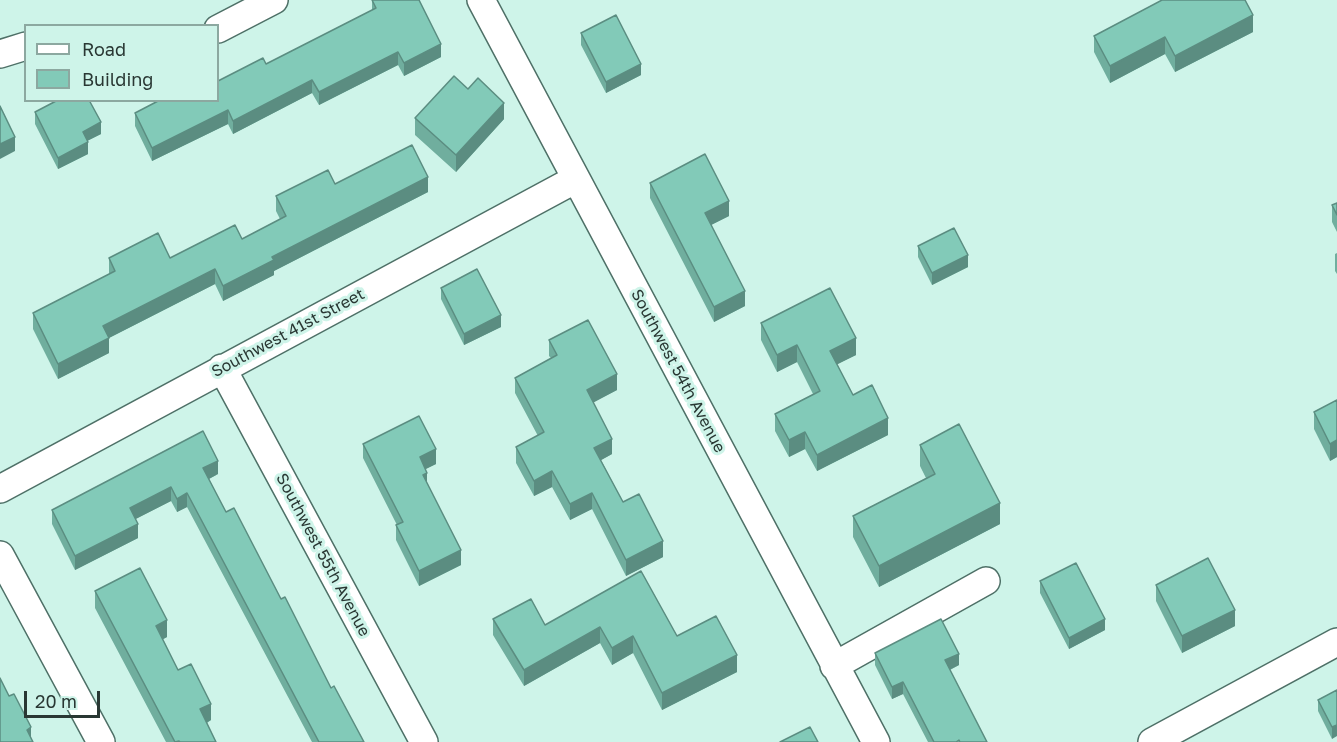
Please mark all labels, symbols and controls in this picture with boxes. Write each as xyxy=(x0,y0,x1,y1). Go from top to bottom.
legend xyxy=(24,24,219,102)
text: Road xyxy=(82,38,126,60)
text: Building xyxy=(82,68,153,90)
street label: Southwest 41st Street xyxy=(208,285,368,381)
street label: Southwest 54th Avenue xyxy=(627,286,729,456)
street label: Southwest 55th Avenue xyxy=(272,470,374,640)
scale bar xyxy=(27,679,104,717)
text: 20 m xyxy=(35,690,77,712)

